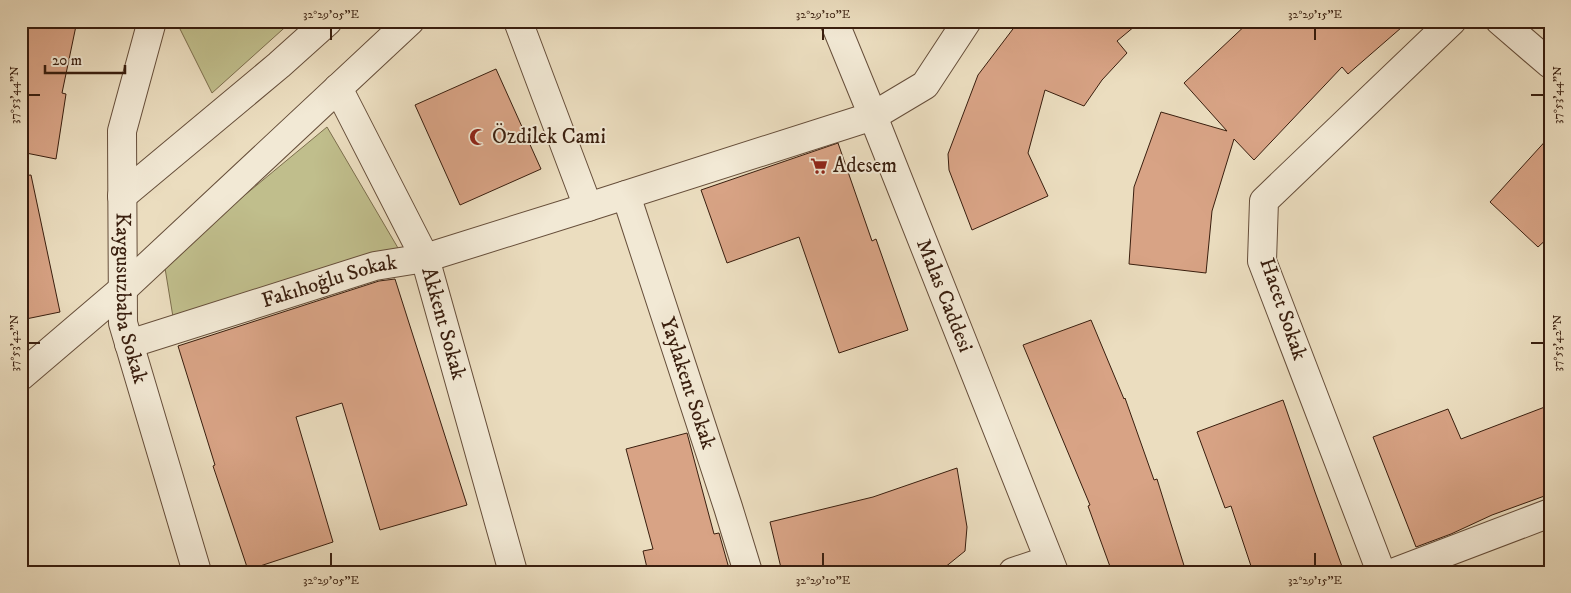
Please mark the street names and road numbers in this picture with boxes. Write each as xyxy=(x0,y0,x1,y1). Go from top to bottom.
street label: Kaygusuzbaba Sokak xyxy=(109,212,153,387)
street label: Malas Caddesi xyxy=(910,235,979,356)
street label: Fakıhoğlu Sokak xyxy=(258,250,399,314)
street label: Hacet Sokak xyxy=(1253,254,1313,364)
street label: Akkent Sokak xyxy=(415,264,472,383)
street label: Yaylakent Sokak xyxy=(654,314,721,453)

